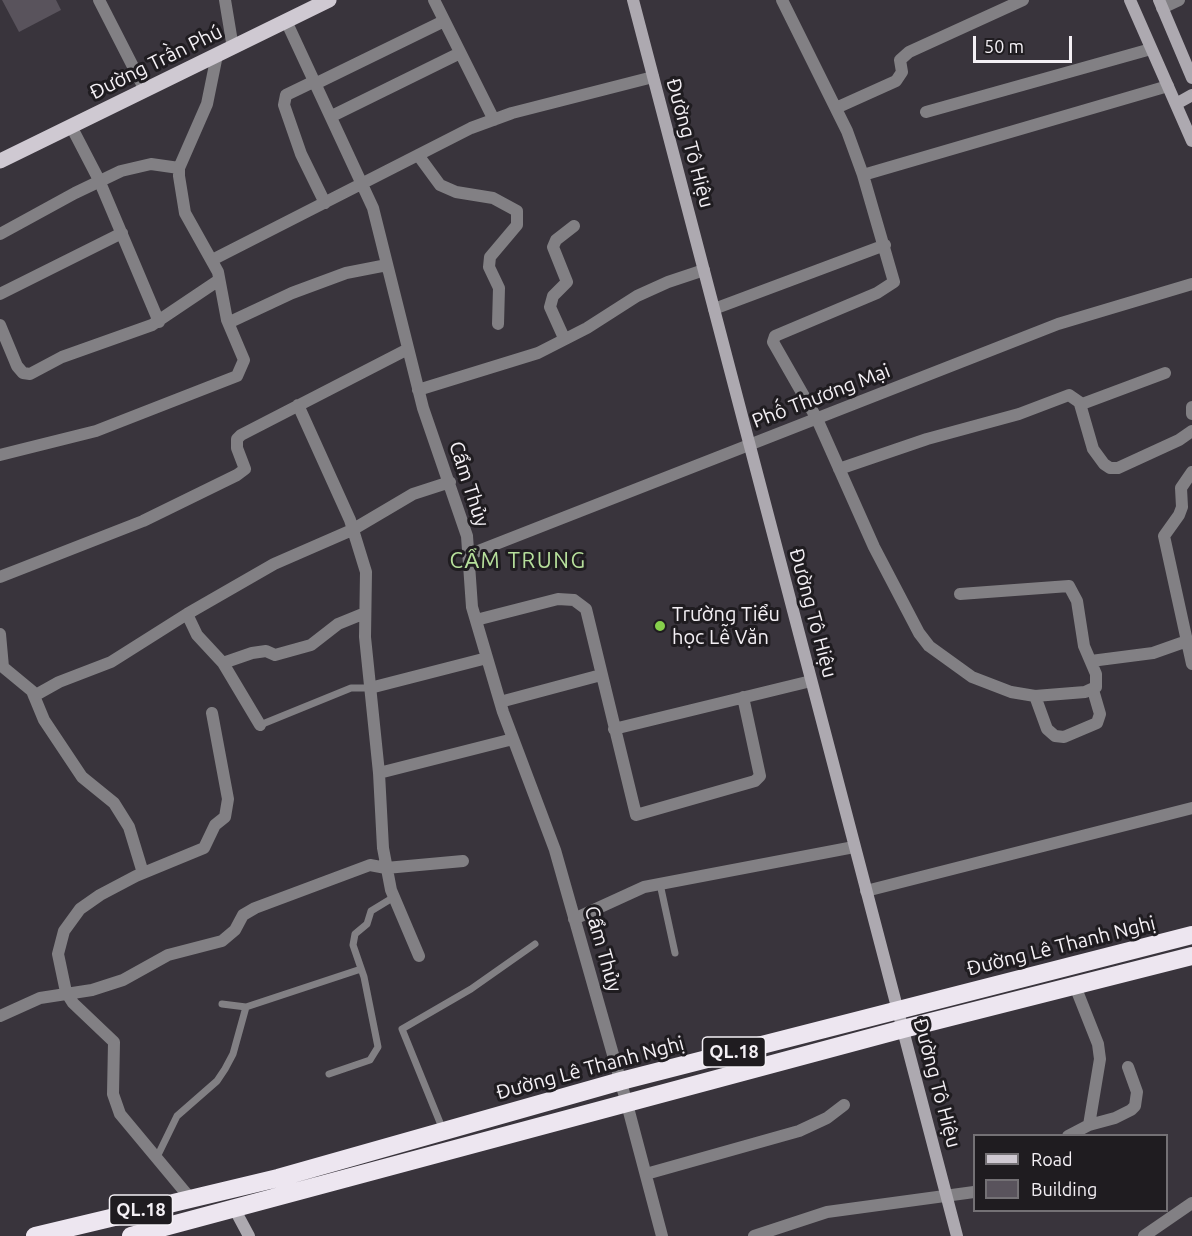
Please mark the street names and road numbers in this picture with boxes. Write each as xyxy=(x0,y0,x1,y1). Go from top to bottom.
street label: Đường Trần Phú xyxy=(86,20,226,104)
street label: Đường Tô Hiệu xyxy=(661,76,719,210)
street label: Phố Thương Mại xyxy=(749,359,893,433)
street label: Cẩm Thủy xyxy=(444,438,494,530)
street label: Đường Tô Hiệu xyxy=(784,546,842,680)
street label: Cẩm Thủy xyxy=(579,903,627,995)
street label: Đường Lê Thanh Nghị xyxy=(964,911,1158,981)
street label: Đường Tô Hiệu xyxy=(908,1016,966,1150)
street label: Đường Lê Thanh Nghị xyxy=(493,1031,687,1105)
road number: QL.18 xyxy=(702,1037,766,1067)
road number: QL.18 xyxy=(110,1195,172,1225)

